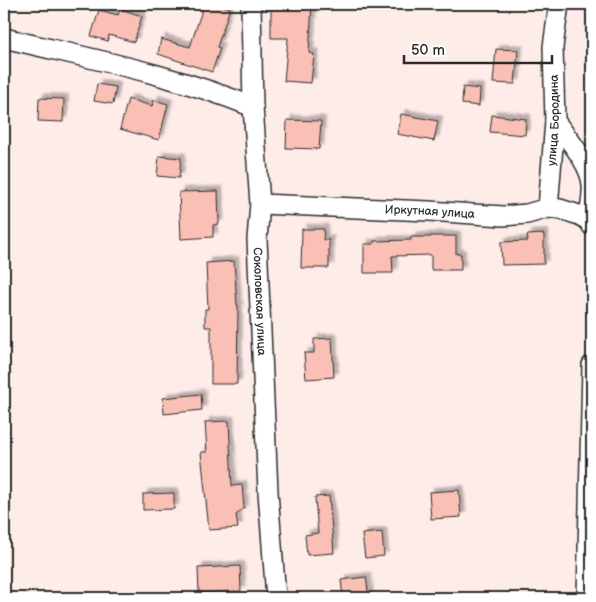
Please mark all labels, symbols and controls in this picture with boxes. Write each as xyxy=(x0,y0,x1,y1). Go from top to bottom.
scale bar xyxy=(404,32,551,64)
text: 50 m xyxy=(411,41,445,60)
street label: улица Бородина xyxy=(544,74,563,167)
street label: Иркутная улица xyxy=(384,202,475,222)
street label: Соколовская улица xyxy=(250,247,270,356)

